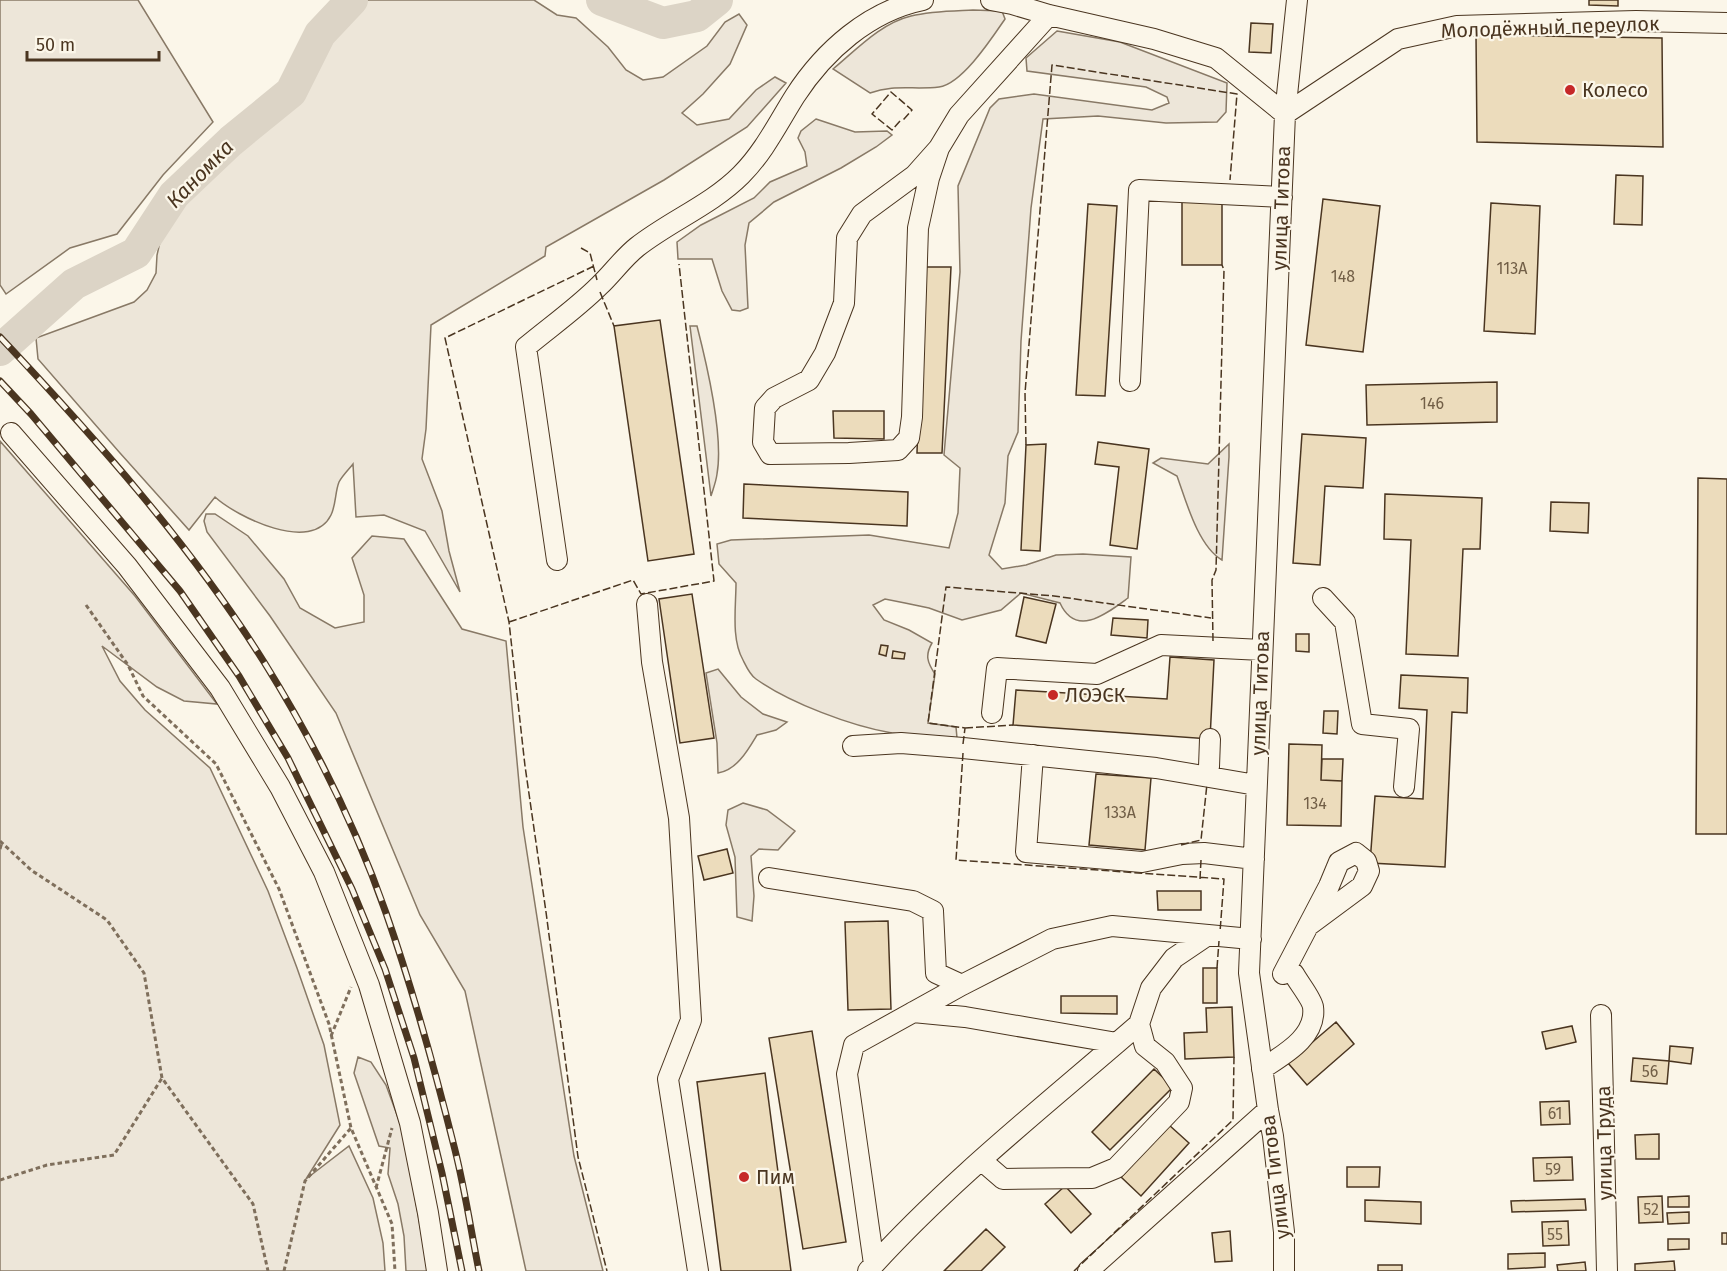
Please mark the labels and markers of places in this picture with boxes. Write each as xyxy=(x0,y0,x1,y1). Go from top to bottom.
place label: Колесо xyxy=(1582,78,1648,102)
marker: Колесо xyxy=(1563,83,1577,97)
place label: ЛОЭСК xyxy=(1065,683,1126,707)
marker: ЛОЭСК xyxy=(1046,688,1060,702)
place label: Пим xyxy=(756,1165,795,1189)
marker: Пим xyxy=(737,1170,751,1184)

